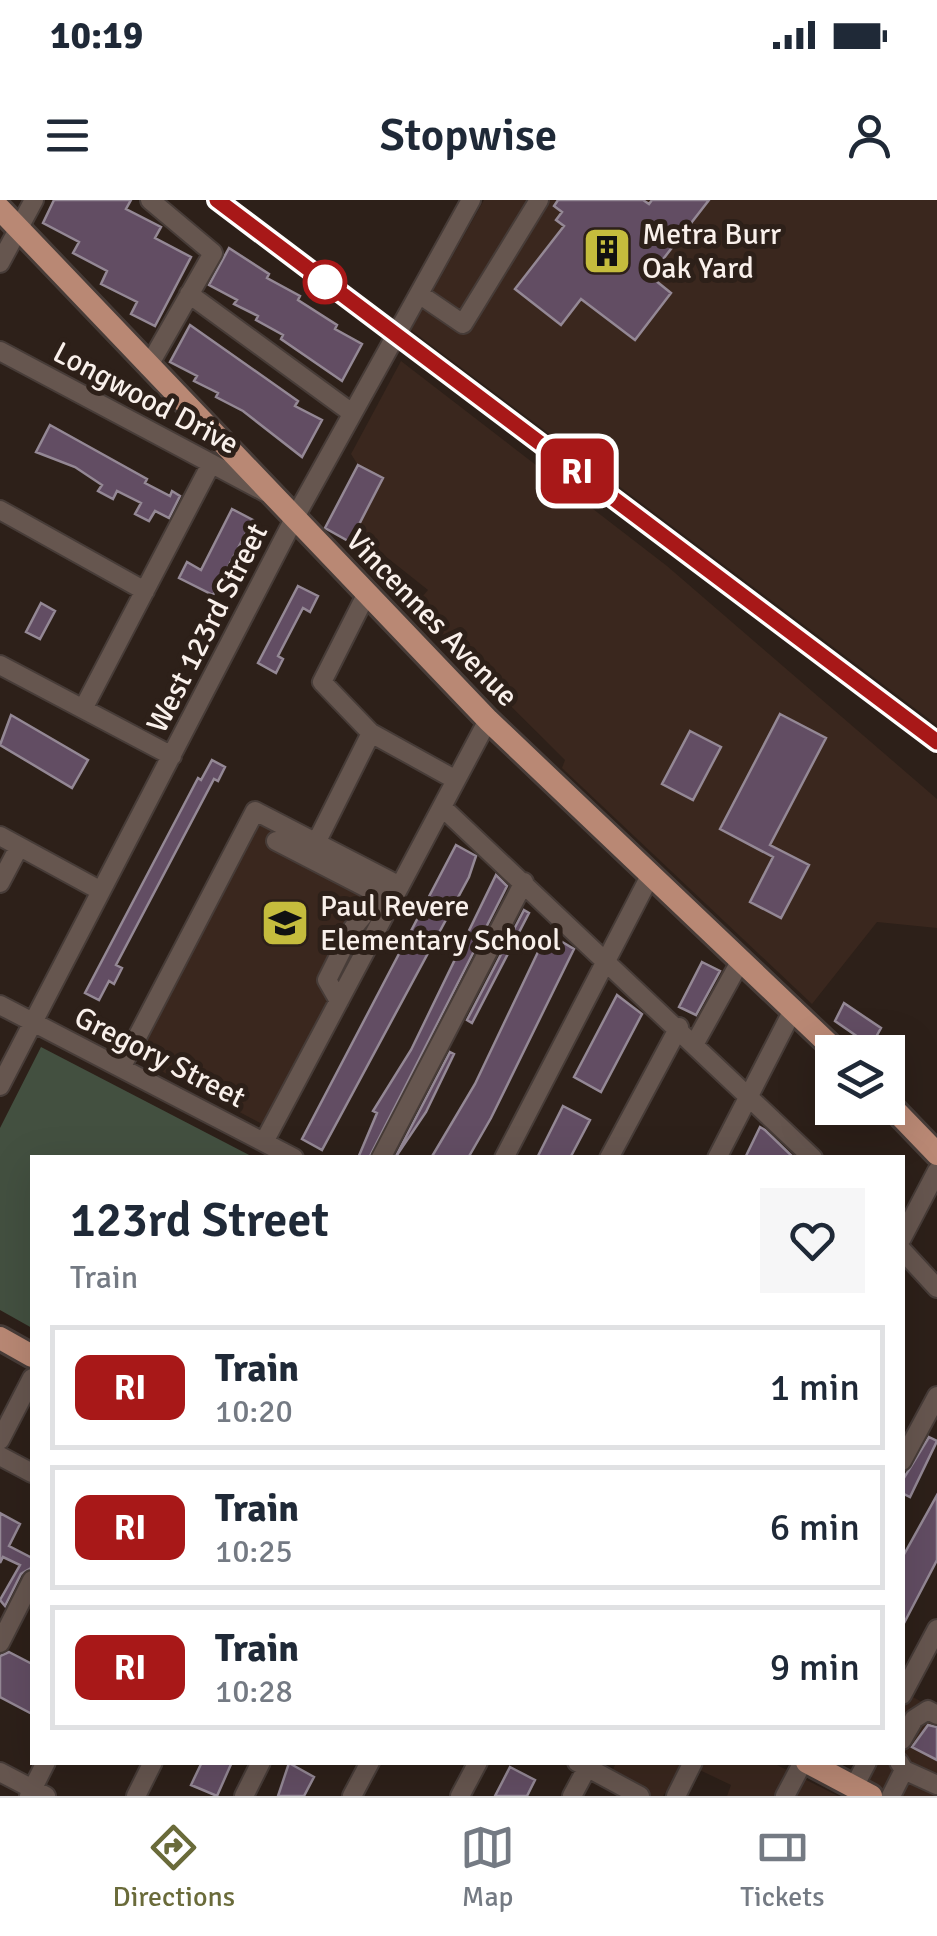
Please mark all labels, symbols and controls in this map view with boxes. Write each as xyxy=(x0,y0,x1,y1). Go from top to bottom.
text: 10:19 xyxy=(50,12,143,59)
icon: menu xyxy=(40,108,95,163)
text: Stopwise xyxy=(380,108,557,163)
icon: person xyxy=(842,108,897,163)
place label: Metra Burr Oak Yard xyxy=(642,216,781,287)
building icon: Metra Burr Oak Yard xyxy=(581,225,633,277)
unlabelled marker xyxy=(304,261,346,303)
street label: Longwood Drive xyxy=(47,334,245,463)
line badge: RI xyxy=(532,438,622,504)
text: RI xyxy=(561,450,593,493)
street label: West 123rd Street xyxy=(139,518,276,739)
street label: Vincennes Avenue xyxy=(338,522,526,715)
place label: Paul Revere Elementary School xyxy=(320,888,561,959)
school or university icon: Paul Revere Elementary School xyxy=(259,897,311,949)
street label: Gregory Street xyxy=(68,999,251,1116)
map controls xyxy=(815,1035,905,1125)
button: layers xyxy=(815,1035,905,1125)
button: heart xyxy=(760,1188,865,1293)
text: 123rd Street xyxy=(70,1191,329,1250)
text: Train xyxy=(70,1258,138,1297)
text: Train xyxy=(215,1345,299,1392)
text: 1 min xyxy=(770,1364,860,1411)
text: RI xyxy=(114,1366,146,1409)
text: 10:20 xyxy=(215,1392,293,1431)
text: Train xyxy=(215,1485,299,1532)
text: 6 min xyxy=(770,1504,860,1551)
text: RI xyxy=(114,1506,146,1549)
text: 10:25 xyxy=(215,1532,293,1571)
text: Train xyxy=(215,1625,299,1672)
text: 9 min xyxy=(770,1644,860,1691)
text: RI xyxy=(114,1646,146,1689)
text: 10:28 xyxy=(215,1672,293,1711)
tab: Directions xyxy=(113,1820,235,1914)
tab: Map xyxy=(460,1820,515,1914)
tab: Tickets xyxy=(740,1820,824,1914)

